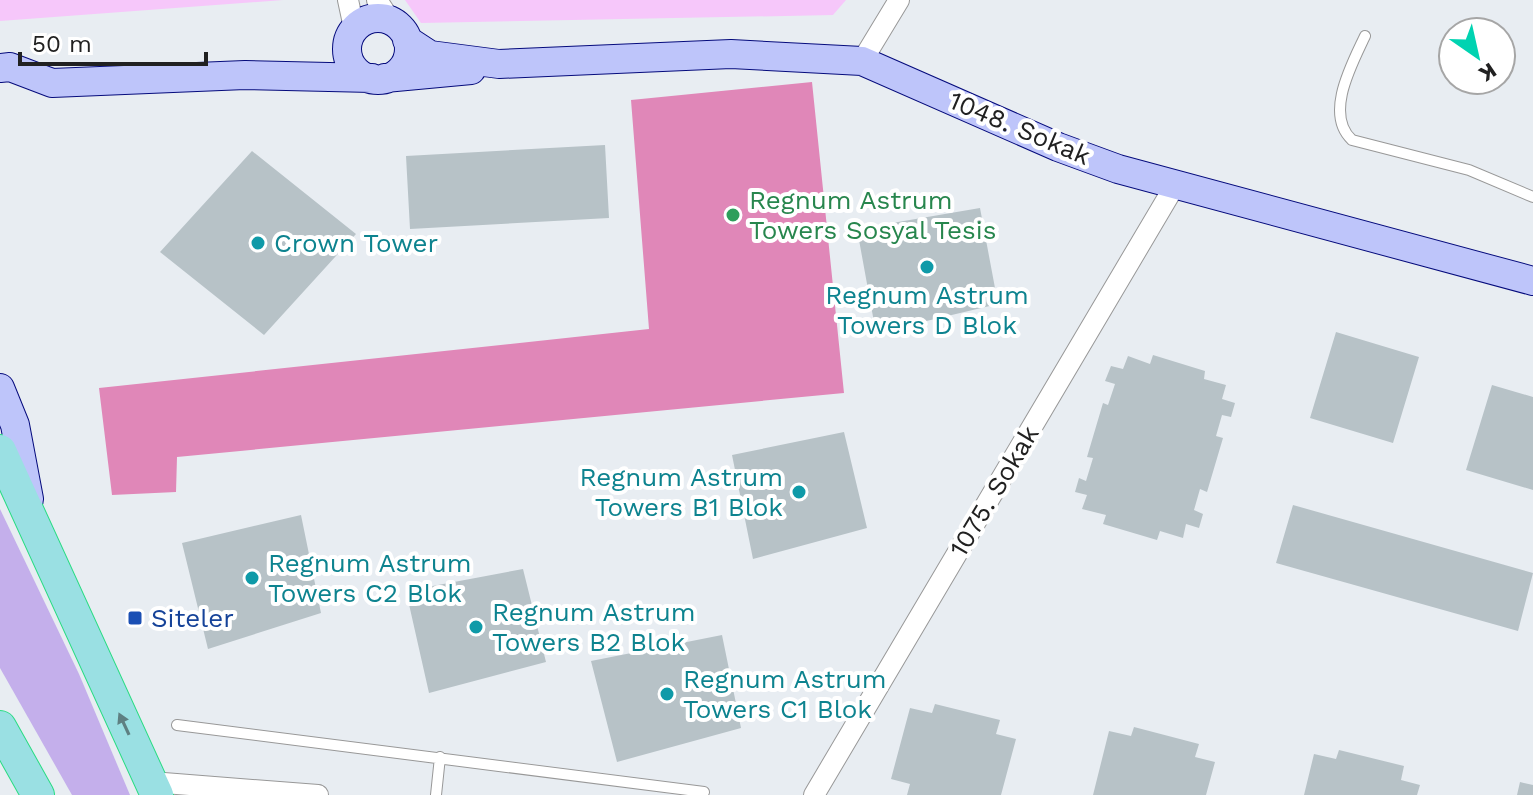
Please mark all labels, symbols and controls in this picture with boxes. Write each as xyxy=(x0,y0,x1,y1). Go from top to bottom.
scale bar xyxy=(20,16,206,66)
north arrow xyxy=(1437,16,1517,96)
text: 50 m xyxy=(32,30,92,58)
text: K xyxy=(1474,58,1501,87)
street label: 1048. Sokak xyxy=(945,85,1095,171)
place label: Regnum Astrum Towers Sosyal Tesis xyxy=(749,185,996,245)
marker: Regnum Astrum Towers Sosyal Tesis xyxy=(724,206,742,224)
place label: Crown Tower xyxy=(274,228,438,258)
marker: Crown Tower xyxy=(249,234,267,252)
marker: Regnum Astrum Towers D Blok xyxy=(918,258,936,276)
place label: Regnum Astrum Towers D Blok xyxy=(825,280,1029,340)
street label: 1075. Sokak xyxy=(943,420,1045,562)
place label: Regnum Astrum Towers B1 Blok xyxy=(580,462,783,522)
marker: Regnum Astrum Towers B1 Blok xyxy=(790,483,808,501)
place label: Regnum Astrum Towers C2 Blok xyxy=(268,548,471,608)
marker: Regnum Astrum Towers C2 Blok xyxy=(243,569,261,587)
place label: Regnum Astrum Towers B2 Blok xyxy=(492,597,695,657)
place label: Siteler xyxy=(151,603,234,633)
marker: Siteler xyxy=(126,609,144,627)
marker: Regnum Astrum Towers B2 Blok xyxy=(467,618,485,636)
place label: Regnum Astrum Towers C1 Blok xyxy=(683,664,886,724)
marker: Regnum Astrum Towers C1 Blok xyxy=(658,685,676,703)
one-way arrow xyxy=(118,712,131,736)

